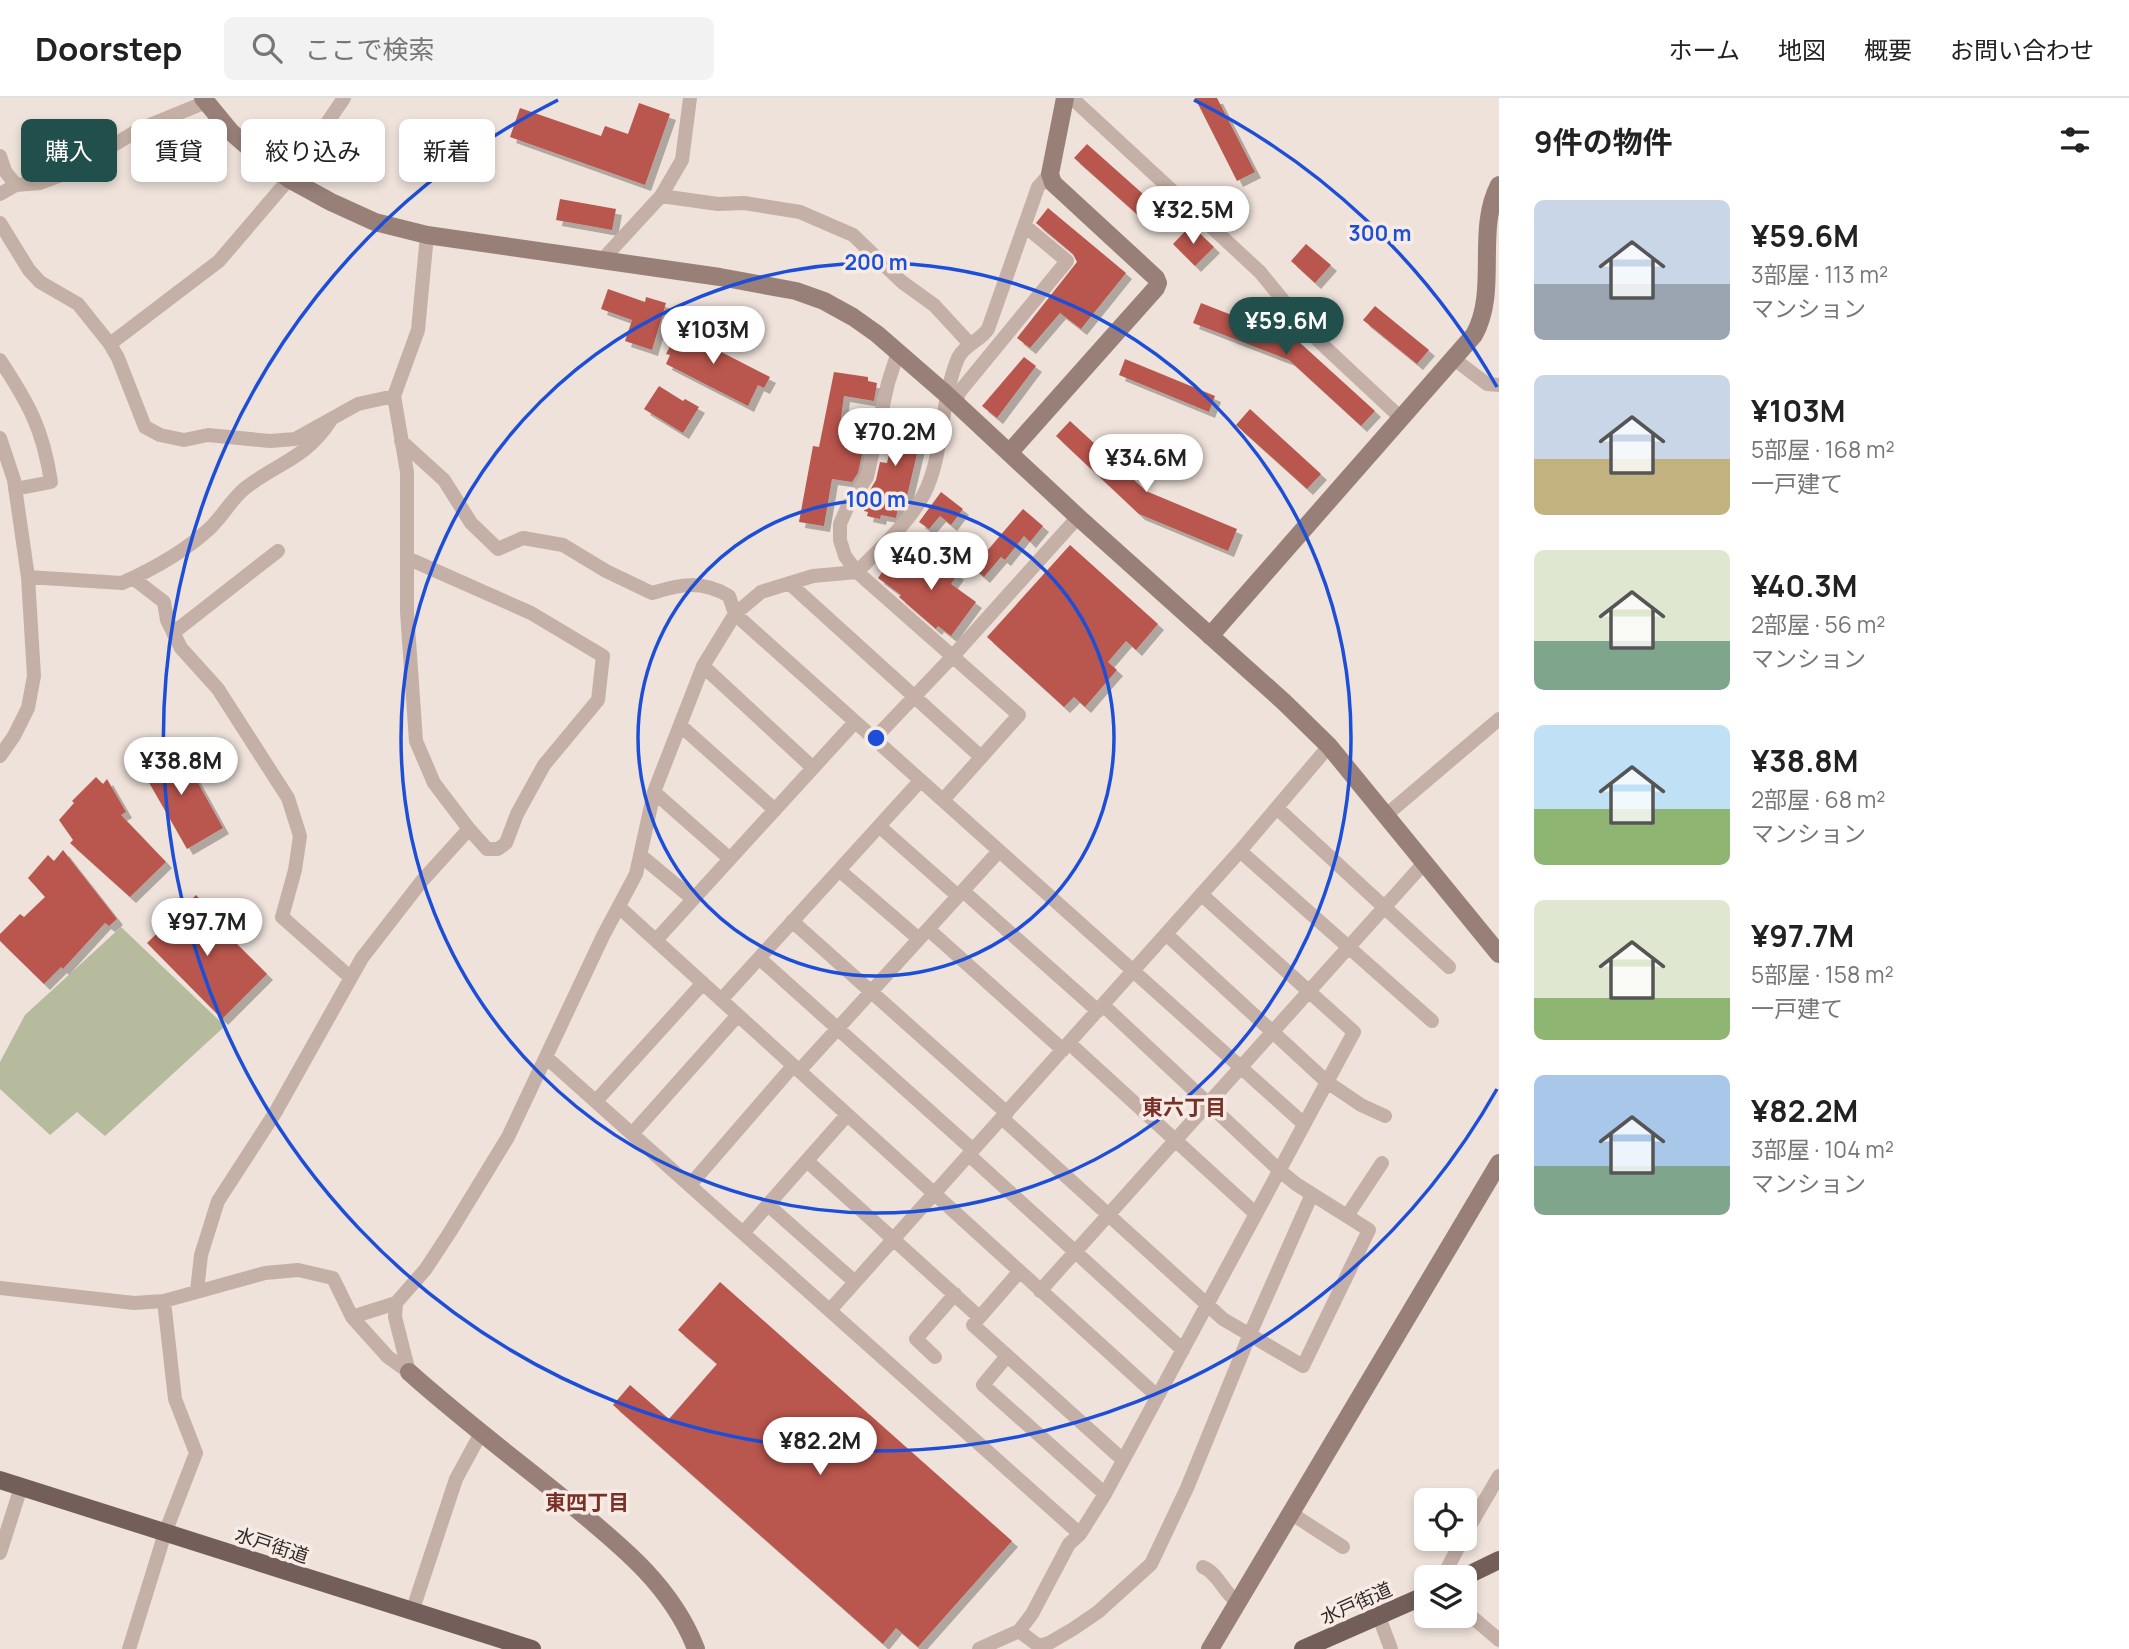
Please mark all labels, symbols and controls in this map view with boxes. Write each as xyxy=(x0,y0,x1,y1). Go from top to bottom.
search box xyxy=(224,17,714,80)
text: Doorstep xyxy=(35,26,182,71)
icon: search xyxy=(248,29,286,67)
text: ここで検索 xyxy=(304,31,434,67)
text: ホーム xyxy=(1669,33,1740,66)
text: 地図 xyxy=(1778,33,1826,66)
text: 概要 xyxy=(1864,33,1912,66)
text: お問い合わせ xyxy=(1950,33,2094,66)
chip: 購入 xyxy=(21,119,117,182)
chip: 賃貸 xyxy=(131,119,227,182)
chip: 絞り込み xyxy=(241,119,385,182)
chip: 新着 xyxy=(399,119,495,182)
text: 9件の物件 xyxy=(1534,121,1673,162)
icon: filters xyxy=(2056,121,2094,159)
pin: ¥32.5M xyxy=(1136,186,1250,246)
text: ¥32.5M xyxy=(1152,193,1234,225)
text: ¥59.6M xyxy=(1751,215,1859,256)
text: 300 m xyxy=(1349,219,1411,247)
icon: home xyxy=(1590,228,1674,312)
text: 200 m xyxy=(844,248,908,276)
text: 3部屋 · 113 m² xyxy=(1751,258,1888,290)
text: マンション xyxy=(1751,292,1866,324)
pin: ¥59.6M xyxy=(1229,298,1343,357)
text: ¥59.6M xyxy=(1245,304,1327,336)
pin: ¥103M xyxy=(664,306,762,366)
text: ¥103M xyxy=(677,313,749,345)
text: ¥103M xyxy=(1751,390,1845,431)
icon: home xyxy=(1590,403,1674,487)
pin: ¥70.2M xyxy=(838,408,952,468)
text: ¥70.2M xyxy=(854,415,936,447)
text: 5部屋 · 168 m² xyxy=(1751,433,1895,465)
pin: ¥34.6M xyxy=(1089,434,1203,494)
text: ¥34.6M xyxy=(1105,441,1187,473)
text: 一戸建て xyxy=(1751,467,1843,499)
text: 100 m xyxy=(846,485,906,513)
pin: ¥40.3M xyxy=(874,532,988,592)
text: ¥40.3M xyxy=(890,539,972,571)
text: ¥40.3M xyxy=(1751,565,1857,606)
icon: home xyxy=(1590,578,1674,662)
text: 2部屋 · 56 m² xyxy=(1751,608,1885,640)
text: マンション xyxy=(1751,642,1866,674)
centre of rings xyxy=(864,726,888,750)
pin: ¥38.8M xyxy=(124,738,238,797)
text: ¥38.8M xyxy=(1751,740,1858,781)
text: ¥38.8M xyxy=(140,744,222,776)
icon: home xyxy=(1590,753,1674,837)
text: 2部屋 · 68 m² xyxy=(1751,783,1885,815)
text: マンション xyxy=(1751,817,1866,849)
pin: ¥97.7M xyxy=(150,898,264,958)
text: ¥97.7M xyxy=(167,905,247,937)
text: ¥97.7M xyxy=(1751,915,1854,956)
icon: home xyxy=(1590,928,1674,1012)
text: 5部屋 · 158 m² xyxy=(1751,958,1894,990)
text: 一戸建て xyxy=(1751,992,1843,1024)
text: ¥82.2M xyxy=(1751,1090,1858,1131)
district label: 東六丁目 xyxy=(1142,1093,1226,1121)
icon: home xyxy=(1590,1103,1674,1187)
text: 3部屋 · 104 m² xyxy=(1751,1133,1894,1165)
text: マンション xyxy=(1751,1167,1866,1199)
pin: ¥82.2M xyxy=(763,1418,877,1477)
text: ¥82.2M xyxy=(779,1424,861,1456)
district label: 東四丁目 xyxy=(545,1488,629,1516)
map controls xyxy=(1414,1488,1477,1628)
button: locate xyxy=(1414,1488,1477,1551)
street label: 水戸街道 xyxy=(232,1521,312,1569)
button: layers xyxy=(1414,1565,1477,1628)
street label: 水戸街道 xyxy=(1316,1576,1396,1630)

